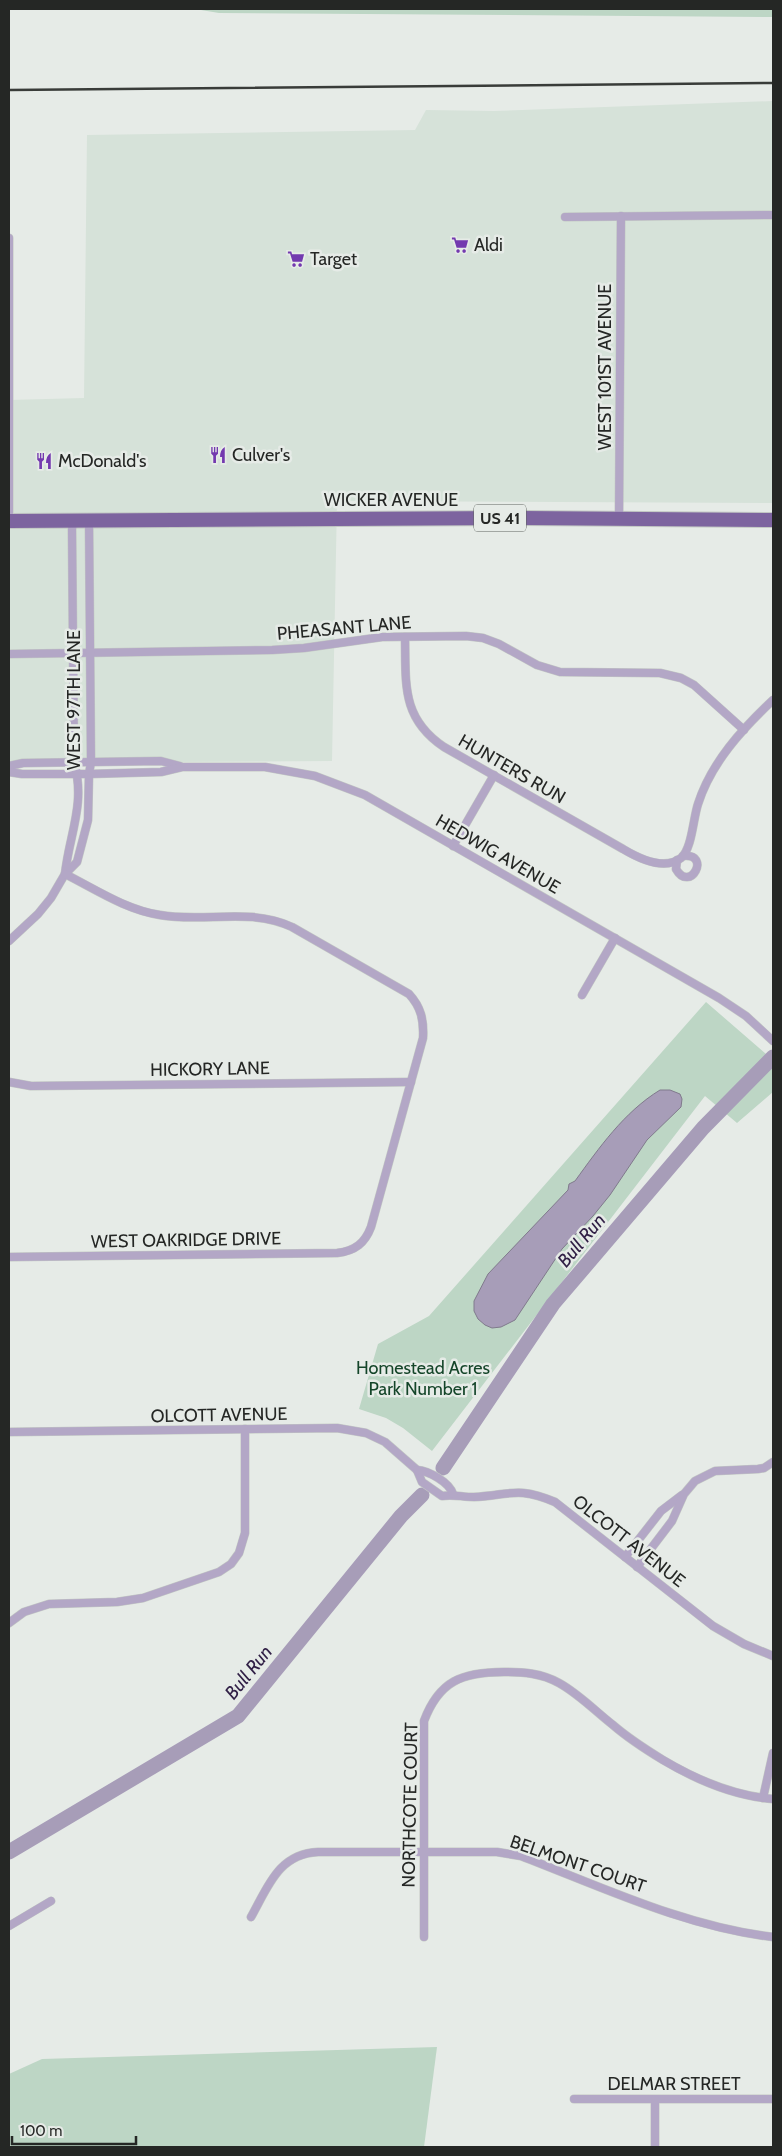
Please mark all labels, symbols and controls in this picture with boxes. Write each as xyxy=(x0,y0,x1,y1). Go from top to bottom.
place label: Aldi xyxy=(474,234,503,256)
supermarket icon: Aldi xyxy=(450,235,470,255)
place label: Target xyxy=(310,248,357,270)
supermarket icon: Target xyxy=(286,249,306,269)
street label: WEST 101ST AVENUE xyxy=(594,284,616,450)
place label: Culver's xyxy=(232,444,290,466)
restaurant icon: Culver's xyxy=(208,445,228,465)
place label: McDonald's xyxy=(58,450,146,472)
restaurant icon: McDonald's xyxy=(34,451,54,471)
street label: WICKER AVENUE xyxy=(324,489,458,511)
road number: US 41 xyxy=(474,504,526,532)
street label: PHEASANT LANE xyxy=(276,611,412,645)
street label: WEST 97TH LANE xyxy=(63,630,85,770)
street label: HUNTERS RUN xyxy=(455,729,569,809)
street label: HEDWIG AVENUE xyxy=(432,809,564,899)
street label: HICKORY LANE xyxy=(150,1057,270,1081)
water label: Bull Run xyxy=(552,1209,610,1272)
street label: WEST OAKRIDGE DRIVE xyxy=(91,1227,281,1253)
park label: Homestead Acres Park Number 1 xyxy=(356,1357,490,1400)
street label: OLCOTT AVENUE xyxy=(150,1403,288,1427)
street label: OLCOTT AVENUE xyxy=(568,1490,690,1592)
water label: Bull Run xyxy=(220,1641,277,1704)
street label: NORTHCOTE COURT xyxy=(398,1722,422,1888)
street label: BELMONT COURT xyxy=(507,1830,649,1898)
street label: DELMAR STREET xyxy=(607,2073,741,2095)
scale bar xyxy=(12,2114,136,2146)
text: 100 m xyxy=(20,2122,62,2140)

